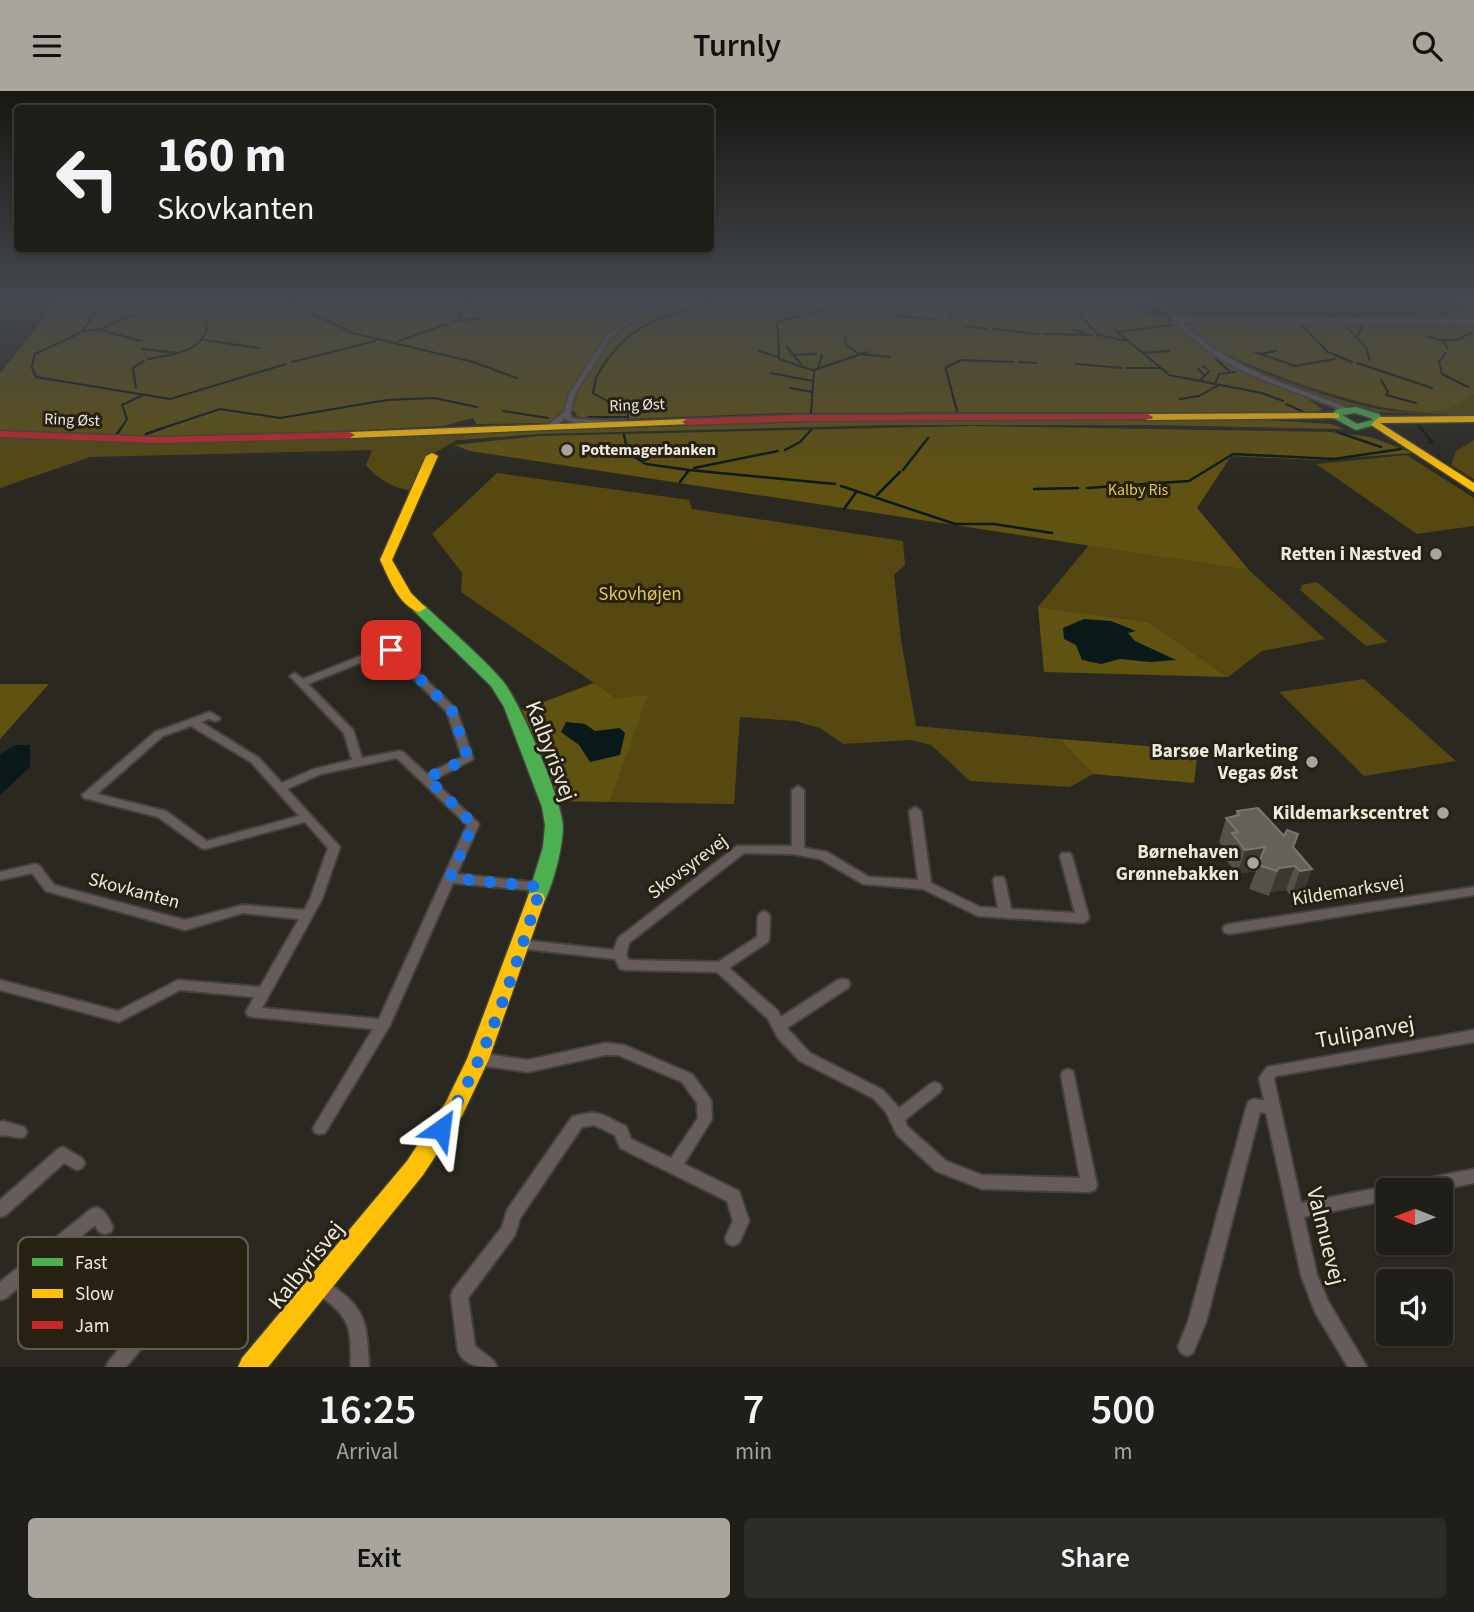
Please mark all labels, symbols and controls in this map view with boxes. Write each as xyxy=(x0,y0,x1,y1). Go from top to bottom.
text: Turnly xyxy=(693,23,781,69)
icon: menu xyxy=(28,27,66,65)
icon: search xyxy=(1408,27,1446,65)
text: 160 m xyxy=(157,121,286,191)
icon: left xyxy=(42,133,133,224)
text: Skovkanten xyxy=(157,186,314,232)
street label: Ring Øst xyxy=(609,393,666,417)
street label: Ring Øst xyxy=(44,408,101,432)
place label: Pottemagerbanken xyxy=(581,439,716,461)
marker: Pottemagerbanken xyxy=(559,442,575,458)
park label: Kalby Ris xyxy=(1108,479,1169,501)
place label: Retten i Næstved xyxy=(1280,541,1422,568)
marker: Retten i Næstved xyxy=(1428,546,1444,562)
park label: Skovhøjen xyxy=(598,581,682,608)
pin xyxy=(361,620,421,680)
icon: arrive xyxy=(372,631,410,669)
street label: Kalbyrisvej xyxy=(517,696,585,806)
place label: Barsøe Marketing Vegas Øst xyxy=(1151,738,1298,787)
marker: Barsøe Marketing Vegas Øst xyxy=(1304,754,1320,770)
place label: Kildemarkscentret xyxy=(1273,800,1429,827)
marker: Kildemarkscentret xyxy=(1435,805,1451,821)
street label: Skovsyrevej xyxy=(642,828,734,906)
place label: Børnehaven Grønnebakken xyxy=(1116,839,1239,888)
marker: Børnehaven Grønnebakken xyxy=(1245,855,1261,871)
street label: Skovkanten xyxy=(85,866,183,916)
street label: Kildemarksvej xyxy=(1290,869,1406,913)
street label: Tulipanvej xyxy=(1313,1007,1417,1057)
position arrow xyxy=(404,1092,478,1166)
north arrow xyxy=(1376,1178,1452,1255)
map controls xyxy=(1376,1178,1453,1346)
street label: Valmuevej xyxy=(1298,1184,1354,1288)
street label: Kalbyrisvej xyxy=(260,1214,352,1316)
legend xyxy=(18,1237,248,1349)
text: Fast xyxy=(75,1250,108,1277)
button: sound xyxy=(1376,1269,1453,1346)
text: Slow xyxy=(75,1281,114,1308)
text: Jam xyxy=(75,1313,109,1340)
text: 16:25 xyxy=(319,1380,416,1440)
text: 7 xyxy=(743,1380,764,1440)
text: 500 xyxy=(1091,1380,1155,1440)
text: Arrival xyxy=(337,1435,398,1468)
text: min xyxy=(735,1435,772,1468)
text: m xyxy=(1114,1435,1133,1468)
button: Exit xyxy=(28,1518,730,1598)
button: Share xyxy=(744,1518,1446,1598)

